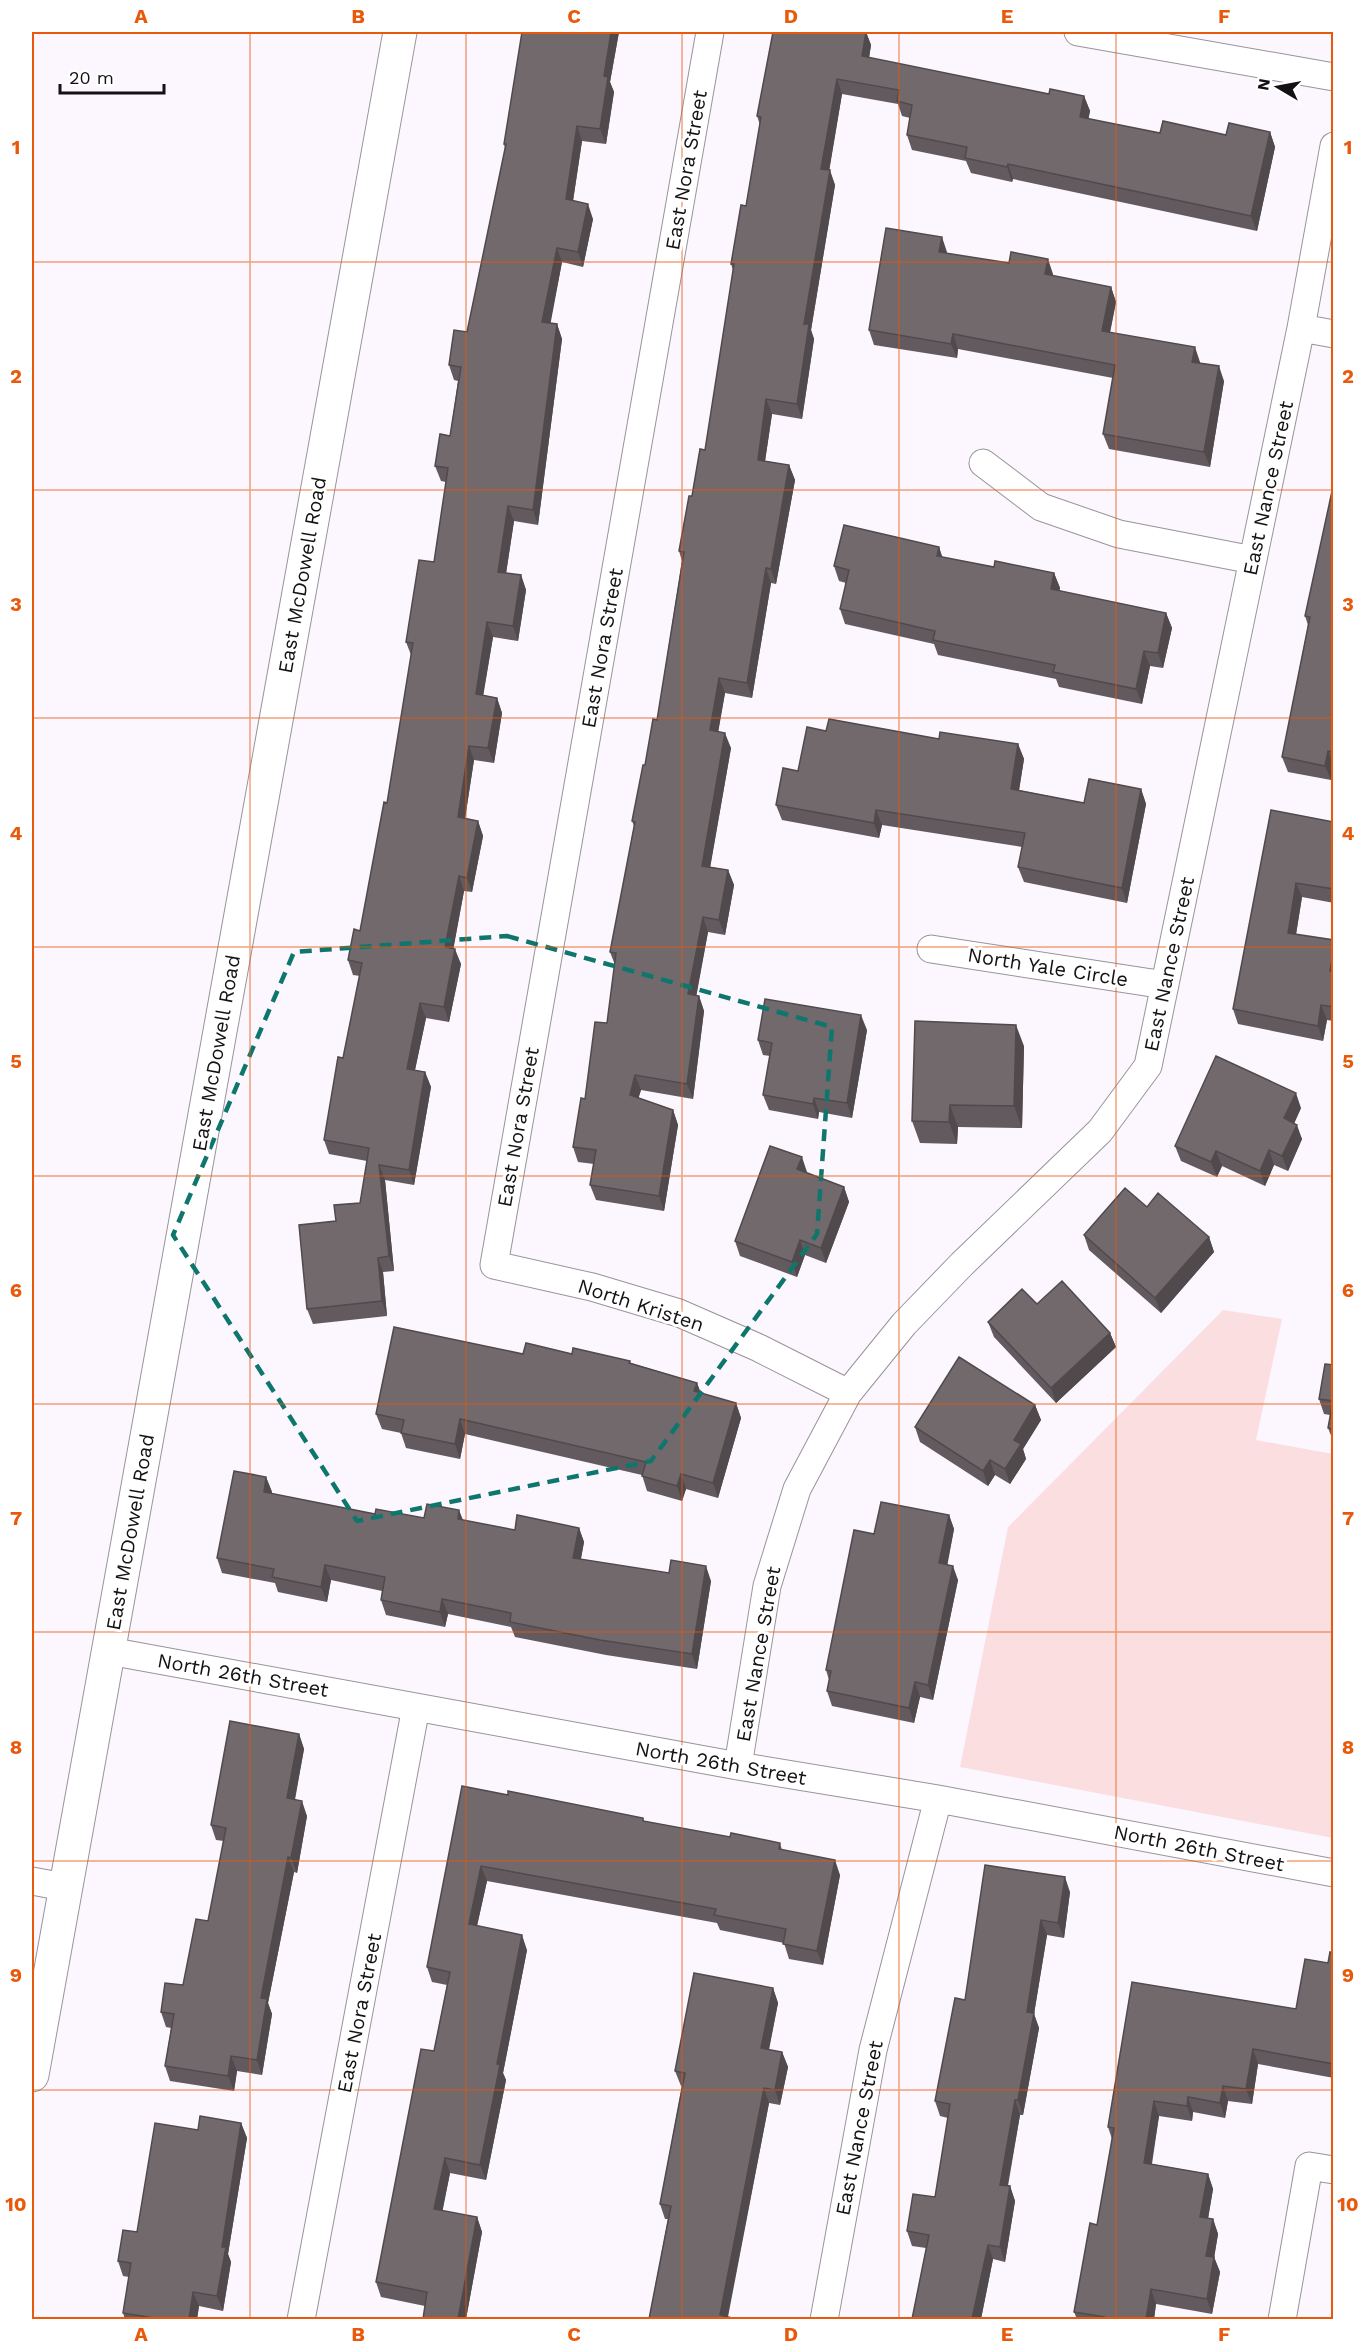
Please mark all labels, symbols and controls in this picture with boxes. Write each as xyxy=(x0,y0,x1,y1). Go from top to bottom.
text: A xyxy=(134,4,148,28)
text: B xyxy=(351,4,365,28)
text: C xyxy=(567,4,581,28)
text: D xyxy=(784,4,798,28)
text: E xyxy=(1001,4,1013,28)
text: F xyxy=(1218,4,1230,28)
scale bar xyxy=(60,57,164,95)
north arrow xyxy=(1248,57,1308,117)
text: 20 m xyxy=(69,67,114,88)
text: N xyxy=(1253,77,1274,92)
street label: East Nora Street xyxy=(660,87,712,252)
text: 1 xyxy=(12,135,20,159)
text: 1 xyxy=(1344,135,1352,159)
text: 2 xyxy=(10,364,22,388)
text: 2 xyxy=(1342,364,1354,388)
street label: East Nance Street xyxy=(1238,398,1298,577)
street label: East McDowell Road xyxy=(273,475,331,675)
street label: East Nora Street xyxy=(576,565,628,730)
text: 3 xyxy=(10,592,22,616)
text: 3 xyxy=(1342,592,1354,616)
text: 4 xyxy=(10,821,23,845)
text: 4 xyxy=(1342,821,1355,845)
street label: East Nance Street xyxy=(1139,874,1199,1053)
street label: North Yale Circle xyxy=(966,942,1130,992)
street label: East McDowell Road xyxy=(187,953,245,1153)
street label: East Nora Street xyxy=(492,1044,544,1209)
text: 5 xyxy=(10,1049,22,1073)
text: 5 xyxy=(1342,1049,1354,1073)
street label: North Kristen xyxy=(575,1273,707,1337)
text: 6 xyxy=(10,1278,22,1302)
text: 6 xyxy=(1342,1278,1354,1302)
street label: East McDowell Road xyxy=(101,1432,159,1632)
text: 7 xyxy=(10,1506,22,1530)
text: 7 xyxy=(1342,1506,1354,1530)
street label: East Nance Street xyxy=(731,1564,785,1744)
street label: North 26th Street xyxy=(156,1648,331,1702)
text: 8 xyxy=(10,1735,22,1759)
text: 8 xyxy=(1342,1735,1354,1759)
street label: North 26th Street xyxy=(634,1736,809,1790)
street label: North 26th Street xyxy=(1112,1820,1287,1876)
street label: East Nora Street xyxy=(332,1931,386,2095)
text: 9 xyxy=(10,1963,22,1987)
text: 9 xyxy=(1342,1963,1354,1987)
street label: East Nance Street xyxy=(830,2038,888,2218)
text: 10 xyxy=(5,2192,27,2216)
text: 10 xyxy=(1337,2192,1359,2216)
text: A xyxy=(134,2322,148,2346)
text: B xyxy=(351,2322,365,2346)
text: C xyxy=(567,2322,581,2346)
text: D xyxy=(784,2322,798,2346)
text: E xyxy=(1001,2322,1013,2346)
text: F xyxy=(1218,2322,1230,2346)

